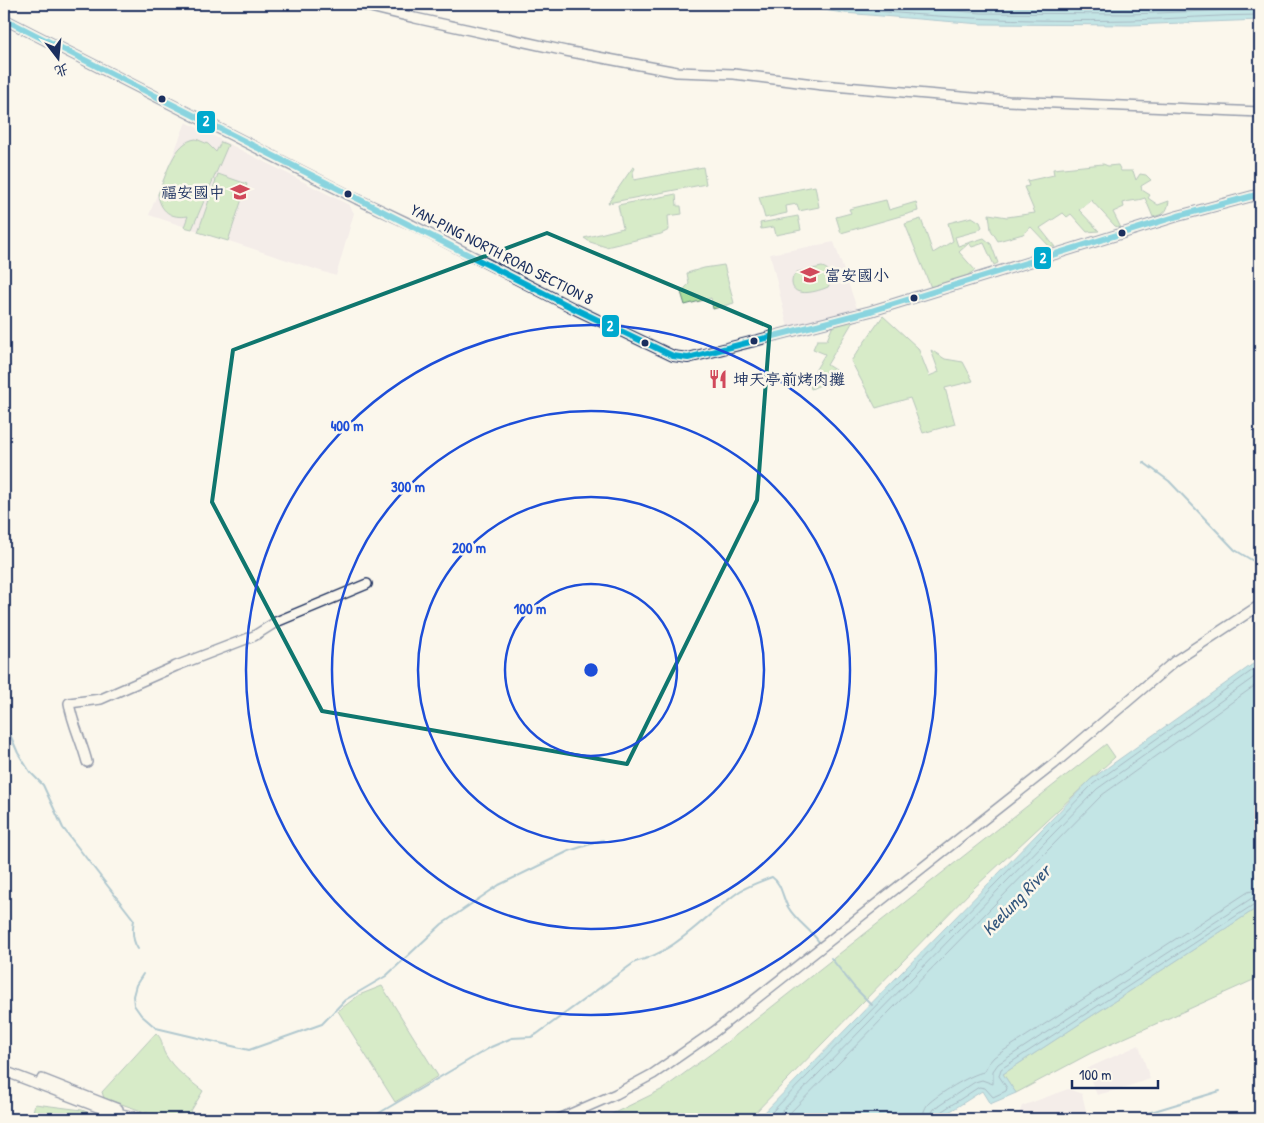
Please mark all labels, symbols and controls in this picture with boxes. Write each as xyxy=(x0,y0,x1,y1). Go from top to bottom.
north arrow xyxy=(32,32,82,82)
text: 北 xyxy=(52,60,71,82)
unlabelled marker xyxy=(157,94,167,104)
line badge: 2 xyxy=(196,110,216,134)
text: 2 xyxy=(203,111,210,130)
place label: 福安國中 xyxy=(161,181,225,203)
school or university icon: 福安國中 xyxy=(229,181,251,203)
unlabelled marker xyxy=(343,189,353,199)
street label: YAN-PING NORTH ROAD SECTION 8 xyxy=(407,198,597,310)
unlabelled marker xyxy=(1117,228,1127,238)
line badge: 2 xyxy=(1033,246,1052,270)
text: 2 xyxy=(1040,248,1047,267)
school or university icon: 富安國小 xyxy=(799,264,821,286)
place label: 富安國小 xyxy=(825,264,889,286)
unlabelled marker xyxy=(909,293,919,303)
line badge: 2 xyxy=(601,314,620,338)
text: 2 xyxy=(607,316,614,335)
unlabelled marker xyxy=(749,336,759,346)
unlabelled marker xyxy=(640,338,650,348)
restaurant icon: 坤天亭前烤肉攤 xyxy=(707,368,729,390)
place label: 坤天亭前烤肉攤 xyxy=(733,368,845,390)
text: 400 m xyxy=(331,415,363,436)
text: 300 m xyxy=(391,476,425,497)
text: 200 m xyxy=(452,537,486,558)
text: 100 m xyxy=(514,598,546,619)
centre of rings xyxy=(582,661,600,679)
water label: Keelung River xyxy=(976,858,1058,941)
scale bar xyxy=(1072,1058,1158,1090)
text: 100 m xyxy=(1079,1064,1112,1085)

